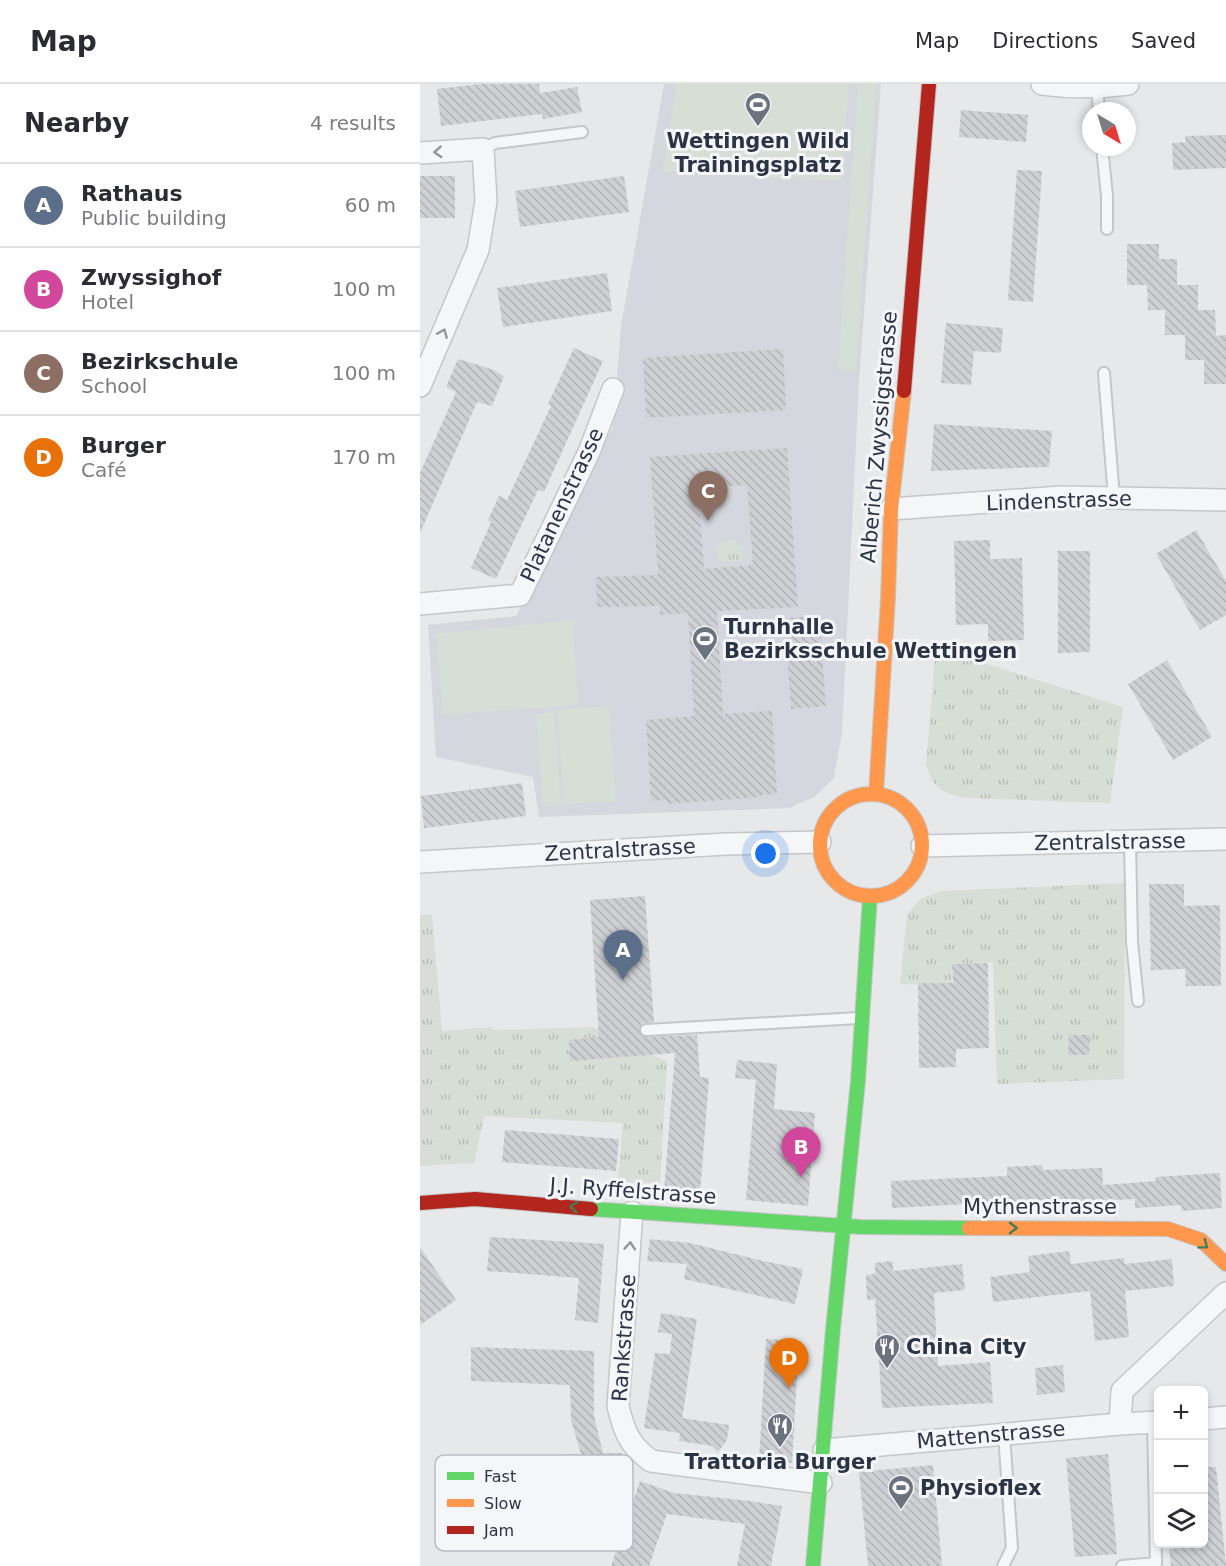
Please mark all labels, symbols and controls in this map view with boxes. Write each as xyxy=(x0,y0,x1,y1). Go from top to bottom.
text: Map xyxy=(30,25,97,58)
text: Map xyxy=(915,29,959,53)
text: Directions xyxy=(992,29,1098,53)
text: Saved xyxy=(1131,29,1196,53)
sports icon: Wettingen Wild Trainingsplatz xyxy=(743,90,773,128)
north arrow xyxy=(1082,102,1136,156)
text: Nearby xyxy=(24,108,129,138)
text: 4 results xyxy=(310,111,396,135)
place label: Wettingen Wild Trainingsplatz xyxy=(666,129,850,177)
one-way arrow xyxy=(434,145,443,158)
text: Rathaus xyxy=(81,181,183,206)
text: A xyxy=(36,193,51,217)
text: 60 m xyxy=(345,193,396,217)
text: Public building xyxy=(81,206,227,230)
text: Zwyssighof xyxy=(81,265,221,290)
text: B xyxy=(36,277,51,301)
text: 100 m xyxy=(332,277,396,301)
text: Hotel xyxy=(81,290,134,314)
street label: Alberich Zwyssigstrasse xyxy=(856,310,902,564)
one-way arrow xyxy=(436,328,448,339)
text: Bezirkschule xyxy=(81,349,238,374)
text: C xyxy=(36,361,51,385)
text: 100 m xyxy=(332,361,396,385)
text: School xyxy=(81,374,147,398)
street label: Platanenstrasse xyxy=(516,424,608,586)
text: Burger xyxy=(81,433,166,458)
text: D xyxy=(35,445,52,469)
text: 170 m xyxy=(332,445,396,469)
text: Café xyxy=(81,458,127,482)
pin: C xyxy=(688,472,728,521)
street label: Lindenstrasse xyxy=(986,486,1132,516)
place label: Turnhalle Bezirksschule Wettingen xyxy=(724,615,1017,663)
sports icon: Turnhalle Bezirksschule Wettingen xyxy=(690,624,720,662)
street label: Zentralstrasse xyxy=(1034,829,1186,855)
street label: Zentralstrasse xyxy=(544,834,696,866)
your location xyxy=(751,839,780,868)
pin: A xyxy=(604,930,642,980)
pin: B xyxy=(782,1128,820,1177)
street label: J.J. Ryffelstrasse xyxy=(547,1173,717,1209)
street label: Mythenstrasse xyxy=(963,1195,1117,1219)
one-way arrow xyxy=(570,1201,579,1214)
one-way arrow xyxy=(1008,1222,1017,1234)
one-way arrow xyxy=(1197,1237,1208,1248)
one-way arrow xyxy=(623,1242,636,1251)
street label: Rankstrasse xyxy=(608,1273,640,1403)
restaurant icon: China City xyxy=(872,1332,902,1370)
place label: China City xyxy=(906,1335,1027,1359)
pin: D xyxy=(770,1338,808,1388)
map controls xyxy=(1154,1386,1208,1548)
button: + xyxy=(1154,1386,1208,1440)
restaurant icon: Trattoria Burger xyxy=(765,1411,795,1449)
street label: Mattenstrasse xyxy=(916,1417,1066,1453)
button: − xyxy=(1154,1440,1208,1494)
place label: Trattoria Burger xyxy=(684,1450,876,1474)
legend xyxy=(435,1455,633,1551)
text: Fast xyxy=(484,1467,516,1486)
sports icon: Physioflex xyxy=(886,1473,916,1511)
place label: Physioflex xyxy=(920,1476,1042,1500)
text: Slow xyxy=(484,1494,521,1513)
button: layers xyxy=(1154,1494,1208,1548)
text: Jam xyxy=(483,1521,514,1540)

